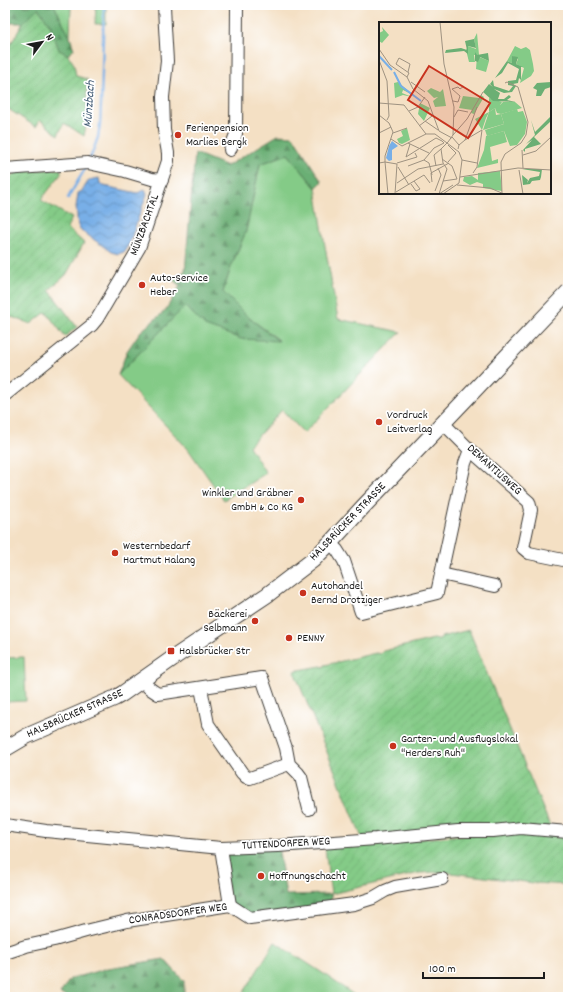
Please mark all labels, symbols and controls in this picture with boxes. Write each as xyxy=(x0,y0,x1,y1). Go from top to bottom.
north arrow xyxy=(22,22,62,62)
inset map xyxy=(379,22,551,194)
text: N xyxy=(41,31,57,45)
water label: Münzbach xyxy=(79,79,101,128)
place label: Ferienpension Marlies Bergk xyxy=(186,120,249,151)
marker: Ferienpension Marlies Bergk xyxy=(173,130,183,140)
street label: MÜNZBACHTAL xyxy=(126,192,164,258)
place label: Auto-Service Heber xyxy=(150,270,208,301)
marker: Auto-Service Heber xyxy=(137,280,147,290)
place label: Vordruck Leitverlag xyxy=(387,407,432,438)
marker: Vordruck Leitverlag xyxy=(374,417,384,427)
street label: DEMANTIUSWEG xyxy=(463,441,525,499)
street label: HALSBRÜCKER STRASSE xyxy=(306,478,391,565)
place label: Winkler und Gräbner GmbH & Co KG xyxy=(202,485,294,516)
marker: Winkler und Gräbner GmbH & Co KG xyxy=(296,495,306,505)
place label: Westernbedarf Hartmut Halang xyxy=(123,538,195,569)
marker: Westernbedarf Hartmut Halang xyxy=(110,548,120,558)
place label: Autohandel Bernd Drotziger xyxy=(311,578,383,609)
marker: Autohandel Bernd Drotziger xyxy=(298,588,308,598)
place label: Bäckerei Selbmann xyxy=(203,606,247,637)
marker: Bäckerei Selbmann xyxy=(250,616,260,626)
place label: PENNY xyxy=(297,630,325,647)
marker: PENNY xyxy=(284,633,294,643)
place label: Halsbrücker Str xyxy=(179,643,250,660)
marker: Halsbrücker Str xyxy=(166,646,176,656)
street label: HALSBRÜCKER STRASSE xyxy=(24,685,126,743)
place label: Garten- und Ausflugslokal "Herders Ruh" xyxy=(401,731,518,762)
marker: Garten- und Ausflugslokal "Herders Ruh" xyxy=(388,741,398,751)
street label: TUTTENDORFER WEG xyxy=(241,833,331,855)
place label: Hoffnungschacht xyxy=(269,868,346,885)
marker: Hoffnungschacht xyxy=(256,871,266,881)
street label: CONRADSDORFER WEG xyxy=(128,899,228,929)
scale bar xyxy=(423,954,544,980)
text: 100 m xyxy=(429,961,456,978)

